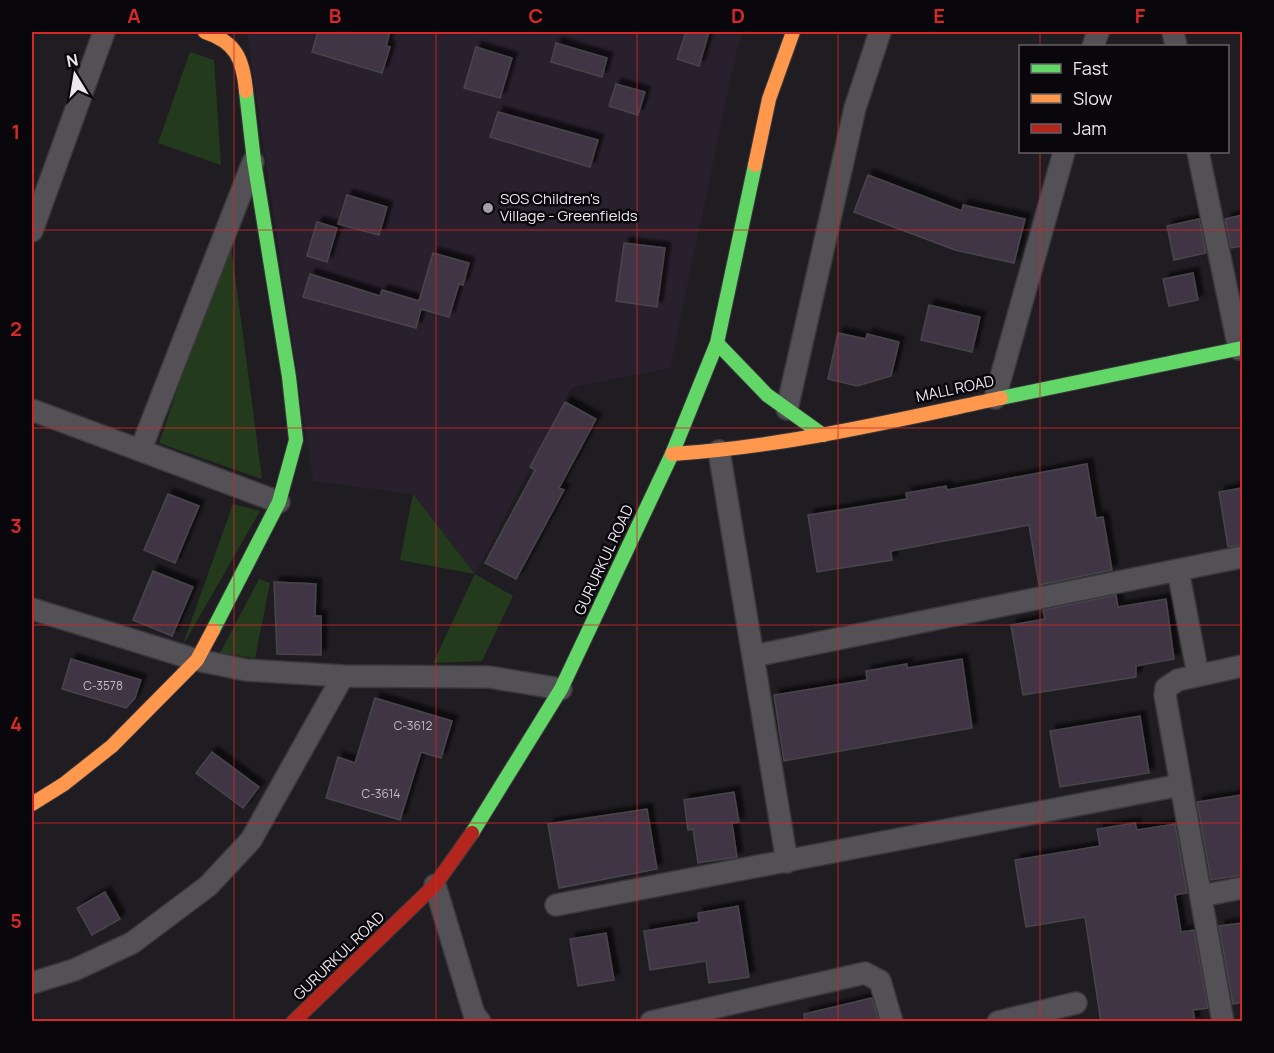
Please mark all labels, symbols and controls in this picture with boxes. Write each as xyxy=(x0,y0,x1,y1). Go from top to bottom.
text: A xyxy=(127,2,141,29)
text: B xyxy=(329,2,342,29)
text: C xyxy=(529,2,543,29)
text: D xyxy=(731,2,745,29)
text: E xyxy=(933,2,945,29)
text: F xyxy=(1135,2,1146,29)
north arrow xyxy=(45,45,105,105)
legend xyxy=(1019,45,1229,153)
text: N xyxy=(64,48,80,72)
text: Fast xyxy=(1073,56,1108,80)
text: Slow xyxy=(1073,86,1113,110)
text: Jam xyxy=(1073,116,1107,140)
text: 1 xyxy=(12,118,20,145)
place label: SOS Children's Village - Greenfields xyxy=(500,188,638,226)
marker: SOS Children's Village - Greenfields xyxy=(481,201,495,215)
text: 2 xyxy=(10,315,22,342)
street label: MALL ROAD xyxy=(914,370,996,407)
street label: GURURKUL ROAD xyxy=(569,501,638,618)
text: 3 xyxy=(10,512,22,539)
house number: C-3578 xyxy=(83,677,123,694)
text: 4 xyxy=(10,710,22,737)
house number: C-3612 xyxy=(394,717,432,734)
house number: C-3614 xyxy=(362,785,400,802)
text: 5 xyxy=(10,907,22,934)
street label: GURURKUL ROAD xyxy=(288,907,389,1005)

